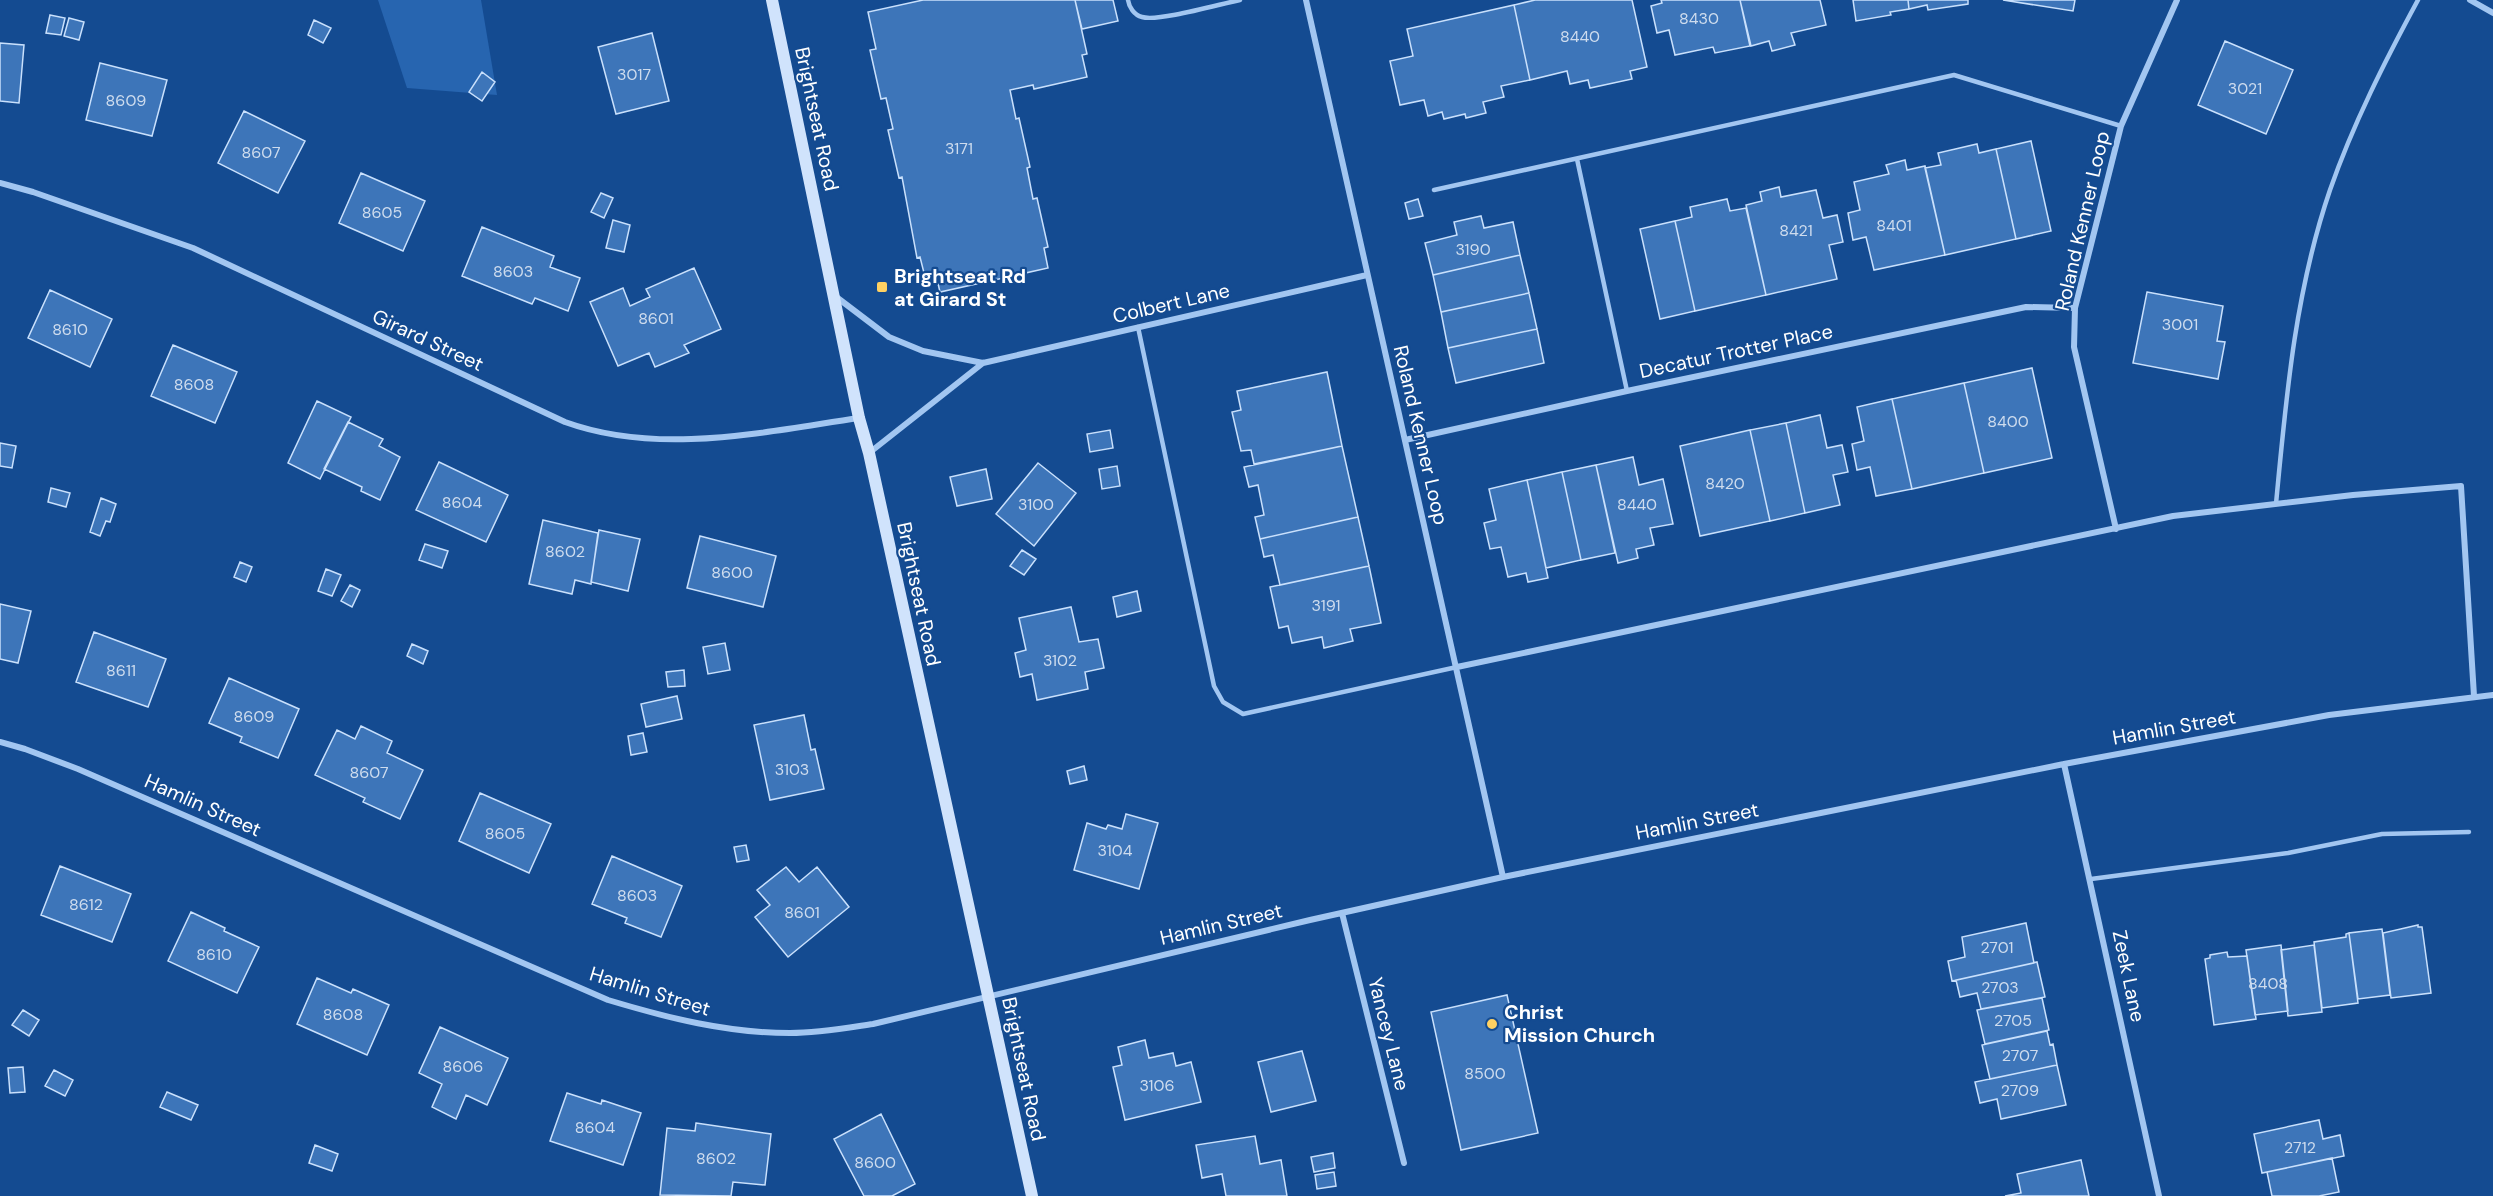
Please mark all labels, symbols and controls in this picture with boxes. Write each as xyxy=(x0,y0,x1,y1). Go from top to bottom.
house number: 8430 xyxy=(1679,8,1719,29)
house number: 8440 xyxy=(1560,26,1600,47)
street label: Brightseat Road xyxy=(789,45,845,193)
house number: 3017 xyxy=(617,64,651,85)
house number: 3021 xyxy=(2228,78,2262,99)
house number: 8609 xyxy=(106,90,146,111)
street label: Roland Kenner Loop xyxy=(2049,129,2115,313)
house number: 3171 xyxy=(945,138,973,159)
house number: 8607 xyxy=(241,142,281,163)
house number: 8605 xyxy=(362,202,402,223)
house number: 8401 xyxy=(1876,215,1912,236)
house number: 8421 xyxy=(1779,220,1813,241)
house number: 3190 xyxy=(1455,239,1491,260)
house number: 8603 xyxy=(493,261,533,282)
place label: Brightseat Rd at Girard St xyxy=(894,263,1026,312)
street label: Colbert Lane xyxy=(1110,277,1232,329)
marker: Brightseat Rd at Girard St xyxy=(875,280,889,294)
street label: Girard Street xyxy=(368,303,488,377)
house number: 8601 xyxy=(638,308,674,329)
house number: 3001 xyxy=(2162,314,2198,335)
street label: Decatur Trotter Place xyxy=(1637,318,1835,384)
house number: 8610 xyxy=(52,319,88,340)
street label: Roland Kenner Loop xyxy=(1388,343,1454,527)
house number: 8608 xyxy=(174,374,214,395)
house number: 8400 xyxy=(1987,411,2029,432)
house number: 8420 xyxy=(1705,473,1745,494)
house number: 8604 xyxy=(442,492,483,513)
house number: 3100 xyxy=(1018,494,1054,515)
house number: 8440 xyxy=(1617,494,1657,515)
street label: Brightseat Road xyxy=(891,520,947,668)
house number: 8602 xyxy=(545,541,585,562)
house number: 8600 xyxy=(711,562,753,583)
house number: 3191 xyxy=(1312,595,1340,616)
house number: 3102 xyxy=(1043,650,1077,671)
house number: 8611 xyxy=(106,660,136,681)
street label: Hamlin Street xyxy=(2110,703,2238,751)
house number: 8609 xyxy=(234,706,274,727)
house number: 3103 xyxy=(775,759,809,780)
house number: 8607 xyxy=(349,762,389,783)
street label: Hamlin Street xyxy=(141,768,266,842)
street label: Hamlin Street xyxy=(1633,796,1761,846)
house number: 8605 xyxy=(485,823,525,844)
house number: 3104 xyxy=(1098,840,1133,861)
house number: 8603 xyxy=(617,885,657,906)
house number: 8612 xyxy=(69,894,103,915)
street label: Hamlin Street xyxy=(1157,897,1285,951)
house number: 8601 xyxy=(784,902,820,923)
street label: Zeek Lane xyxy=(2107,928,2151,1024)
house number: 2701 xyxy=(1980,937,2014,958)
house number: 8610 xyxy=(196,944,232,965)
street label: Hamlin Street xyxy=(586,960,714,1022)
house number: 8408 xyxy=(2248,973,2288,994)
street label: Yancey Lane xyxy=(1362,975,1416,1093)
house number: 2703 xyxy=(1981,977,2019,998)
street label: Brightseat Road xyxy=(996,995,1052,1143)
place label: Christ Mission Church xyxy=(1504,999,1655,1048)
house number: 8608 xyxy=(323,1004,363,1025)
house number: 2705 xyxy=(1994,1010,2032,1031)
marker: Christ Mission Church xyxy=(1485,1017,1499,1031)
house number: 2707 xyxy=(2002,1045,2038,1066)
house number: 8606 xyxy=(443,1056,483,1077)
house number: 8500 xyxy=(1464,1063,1506,1084)
house number: 3106 xyxy=(1139,1075,1175,1096)
house number: 2709 xyxy=(2001,1080,2039,1101)
house number: 8604 xyxy=(575,1117,616,1138)
house number: 2712 xyxy=(2284,1137,2316,1158)
house number: 8602 xyxy=(696,1148,736,1169)
house number: 8600 xyxy=(854,1152,896,1173)

